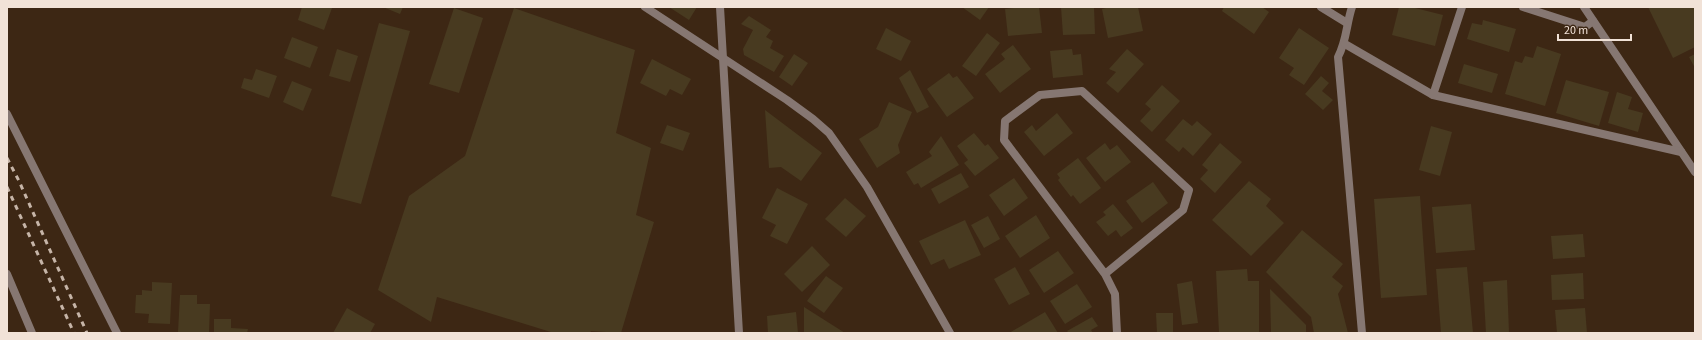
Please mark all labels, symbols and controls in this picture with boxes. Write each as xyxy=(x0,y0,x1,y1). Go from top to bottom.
scale bar xyxy=(1558,16,1631,42)
text: 20 m xyxy=(1564,22,1588,39)

